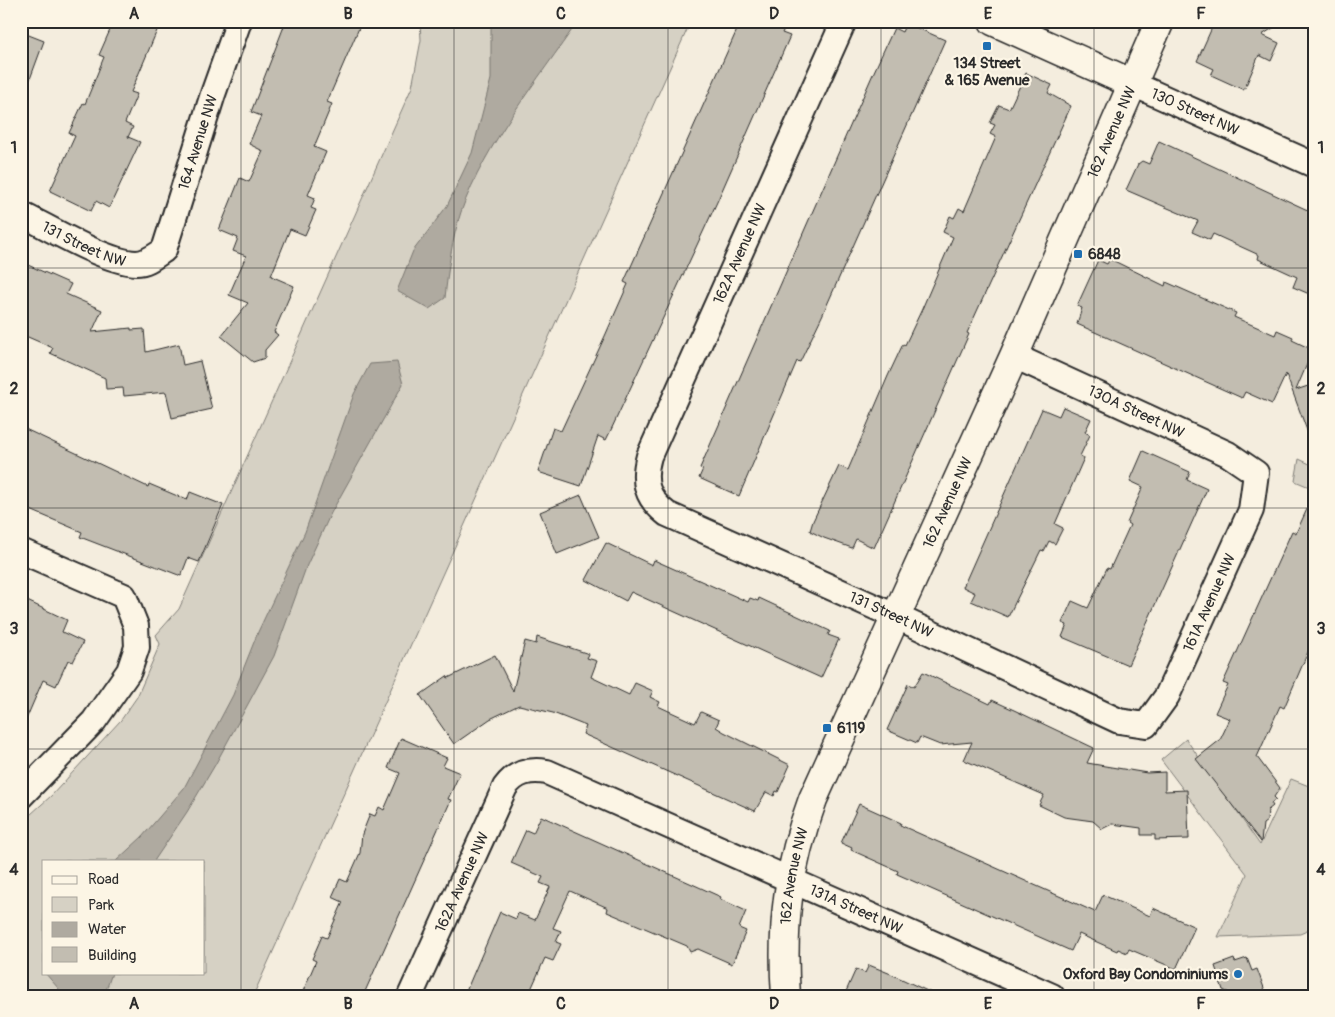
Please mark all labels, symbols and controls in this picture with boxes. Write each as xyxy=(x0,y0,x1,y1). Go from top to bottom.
text: A xyxy=(129,4,140,24)
text: B xyxy=(343,4,353,24)
text: C xyxy=(556,4,566,24)
text: D xyxy=(769,4,779,24)
text: E xyxy=(984,4,993,24)
text: F xyxy=(1196,4,1206,24)
marker: 134 Street & 165 Avenue xyxy=(981,40,993,52)
place label: 134 Street & 165 Avenue xyxy=(945,54,1030,90)
street label: 162 Avenue NW xyxy=(1083,83,1140,181)
street label: 130 Street NW xyxy=(1148,84,1242,140)
street label: 164 Avenue NW xyxy=(174,92,222,192)
text: 1 xyxy=(11,138,17,158)
text: 1 xyxy=(1318,138,1324,158)
street label: 162A Avenue NW xyxy=(709,201,771,307)
street label: 131 Street NW xyxy=(39,217,128,271)
place label: 6848 xyxy=(1088,245,1121,264)
marker: 6848 xyxy=(1072,248,1084,260)
text: 2 xyxy=(10,379,19,399)
text: 2 xyxy=(1317,379,1326,399)
street label: 130A Street NW xyxy=(1085,381,1187,443)
street label: 162 Avenue NW xyxy=(918,454,977,551)
street label: 161A Avenue NW xyxy=(1179,550,1240,655)
street label: 131 Street NW xyxy=(846,587,936,642)
text: 3 xyxy=(10,619,19,639)
text: 3 xyxy=(1317,619,1326,639)
place label: 6119 xyxy=(837,719,865,738)
marker: 6119 xyxy=(821,722,833,734)
street label: 162 Avenue NW xyxy=(776,825,812,925)
street label: 162A Avenue NW xyxy=(431,829,493,935)
text: 4 xyxy=(9,860,19,880)
legend xyxy=(42,860,205,974)
text: 4 xyxy=(1316,860,1326,880)
text: Road xyxy=(88,870,119,889)
street label: 131A Street NW xyxy=(806,880,906,938)
text: Park xyxy=(88,896,115,915)
text: Water xyxy=(88,920,127,939)
text: Building xyxy=(88,946,136,965)
place label: Oxford Bay Condominiums xyxy=(1063,965,1228,984)
marker: Oxford Bay Condominiums xyxy=(1232,968,1244,980)
text: A xyxy=(129,994,140,1014)
text: B xyxy=(343,994,353,1014)
text: C xyxy=(556,994,566,1014)
text: D xyxy=(769,994,779,1014)
text: E xyxy=(984,994,993,1014)
text: F xyxy=(1196,994,1206,1014)

